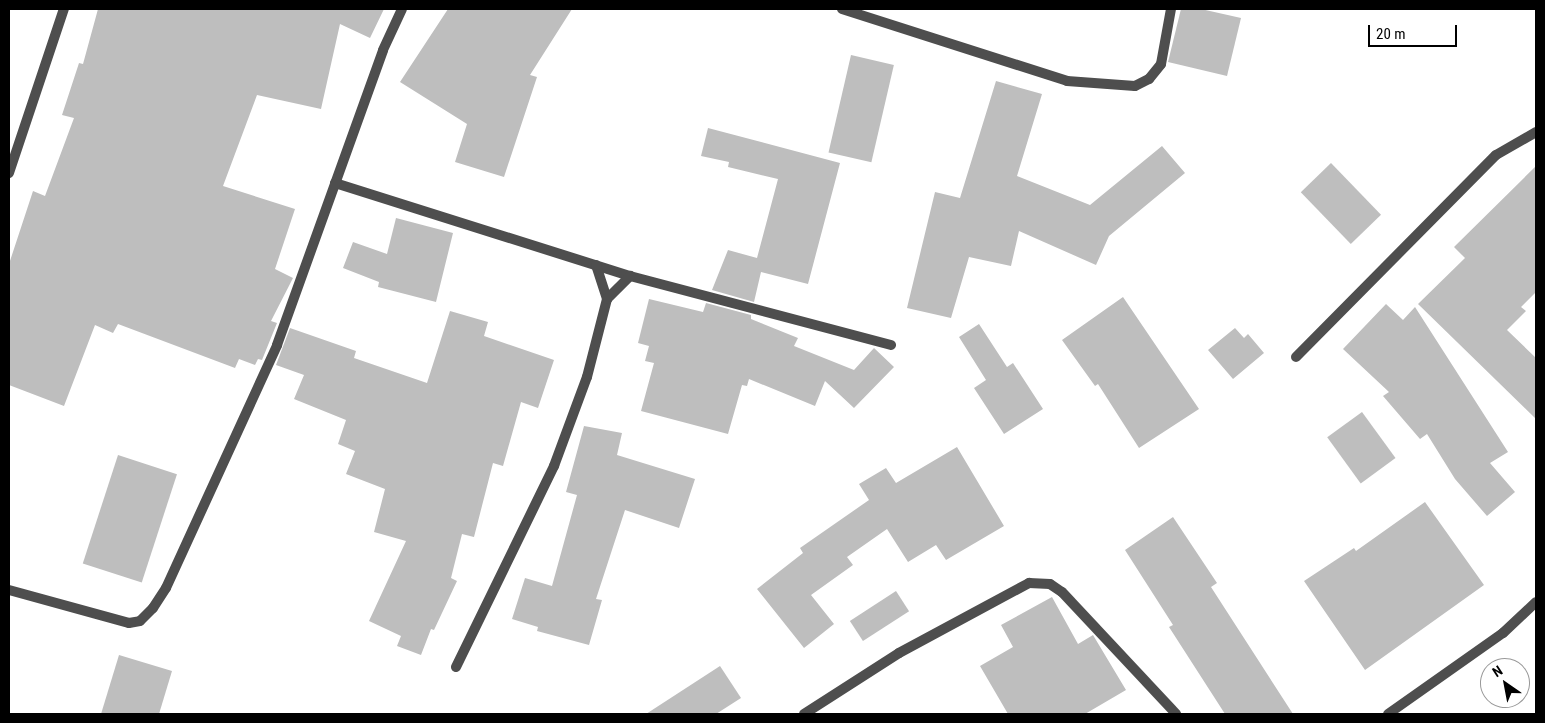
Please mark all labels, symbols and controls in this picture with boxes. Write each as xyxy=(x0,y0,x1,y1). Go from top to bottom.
scale bar xyxy=(1370,15,1459,47)
text: 20 m xyxy=(1376,25,1406,43)
north arrow xyxy=(1480,658,1530,708)
text: N xyxy=(1489,662,1505,680)

